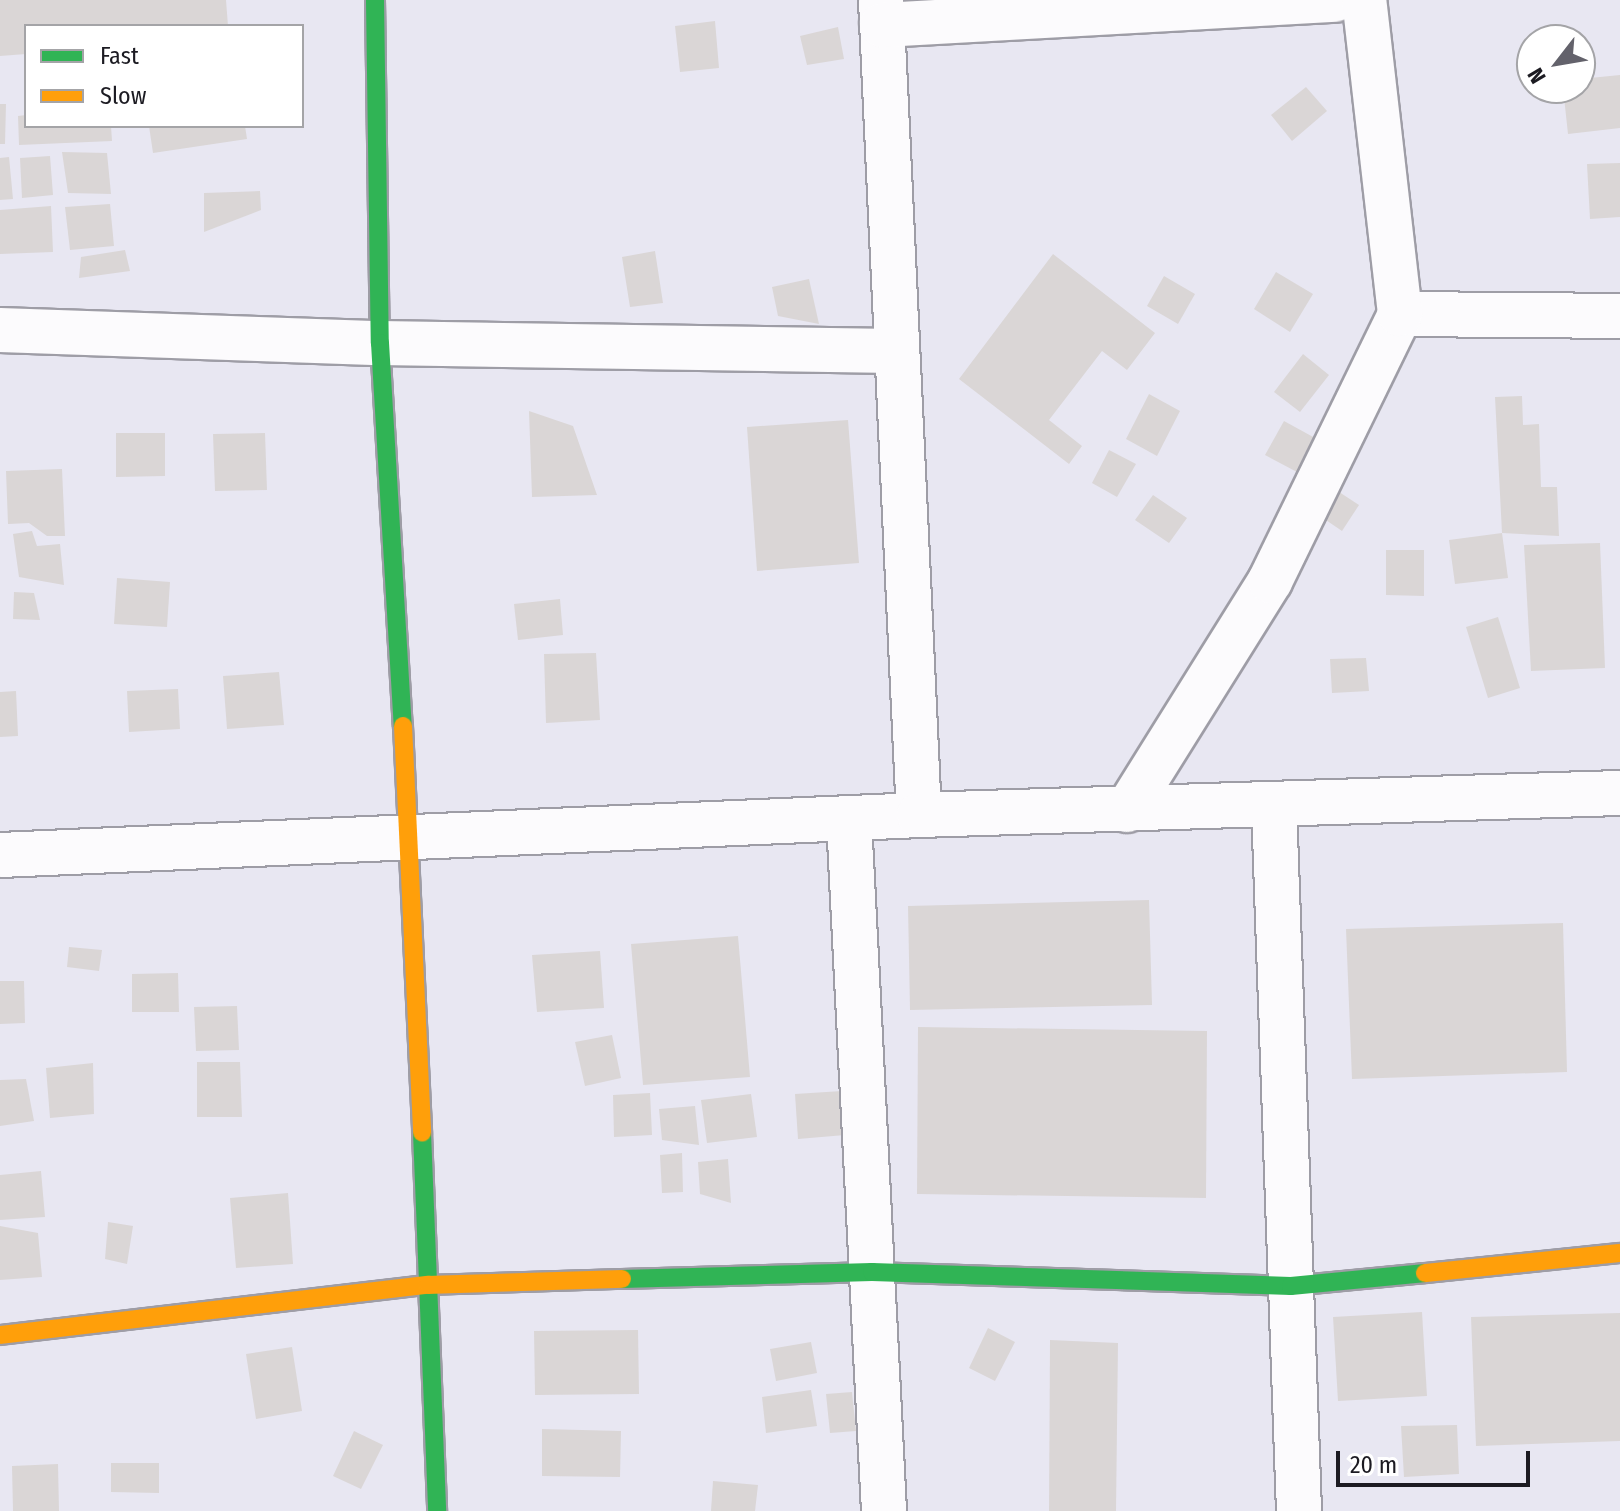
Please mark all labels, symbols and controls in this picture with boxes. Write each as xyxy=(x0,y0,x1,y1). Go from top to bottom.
legend xyxy=(24,24,304,128)
north arrow xyxy=(1516,24,1596,104)
text: Fast xyxy=(100,42,139,70)
text: N xyxy=(1522,63,1552,88)
text: Slow xyxy=(100,82,146,110)
scale bar xyxy=(1340,1435,1534,1485)
text: 20 m xyxy=(1350,1451,1397,1479)

